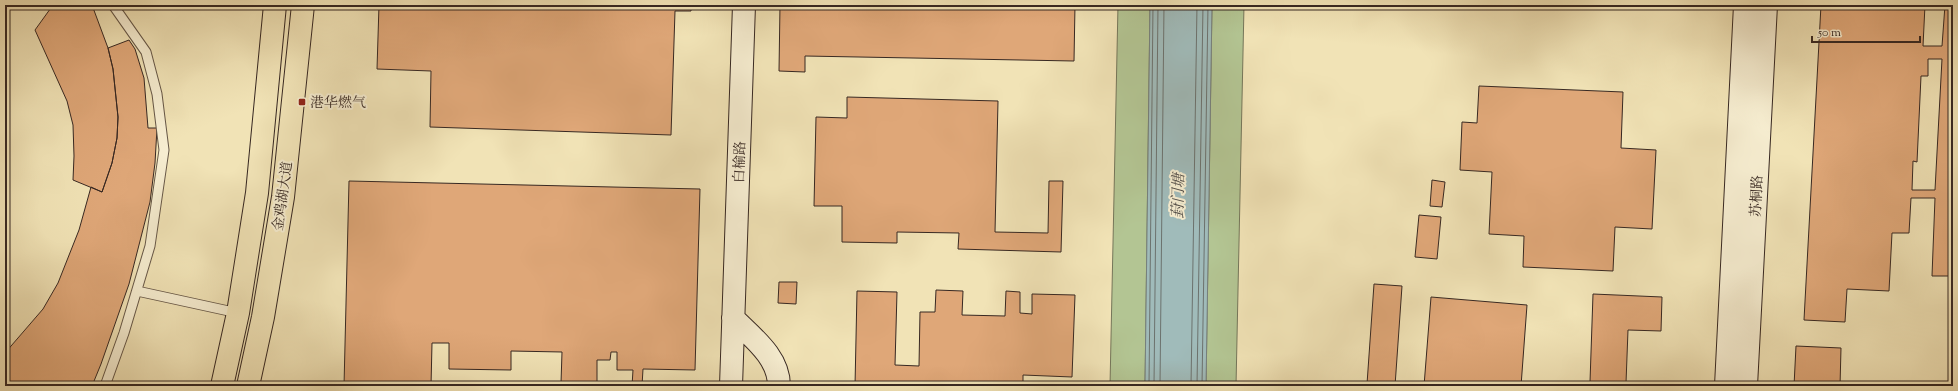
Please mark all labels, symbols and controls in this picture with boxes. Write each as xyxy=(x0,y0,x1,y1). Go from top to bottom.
scale bar xyxy=(1812,18,1920,44)
text: 50 m xyxy=(1817,24,1841,42)
place label: 港华燃气 xyxy=(310,94,366,114)
marker: 港华燃气 xyxy=(297,97,307,107)
street label: 白榆路 xyxy=(730,141,752,183)
street label: 金鸡湖大道 xyxy=(269,160,299,232)
water label: 葑门塘 xyxy=(1169,171,1190,219)
street label: 苏桐路 xyxy=(1747,175,1769,218)

